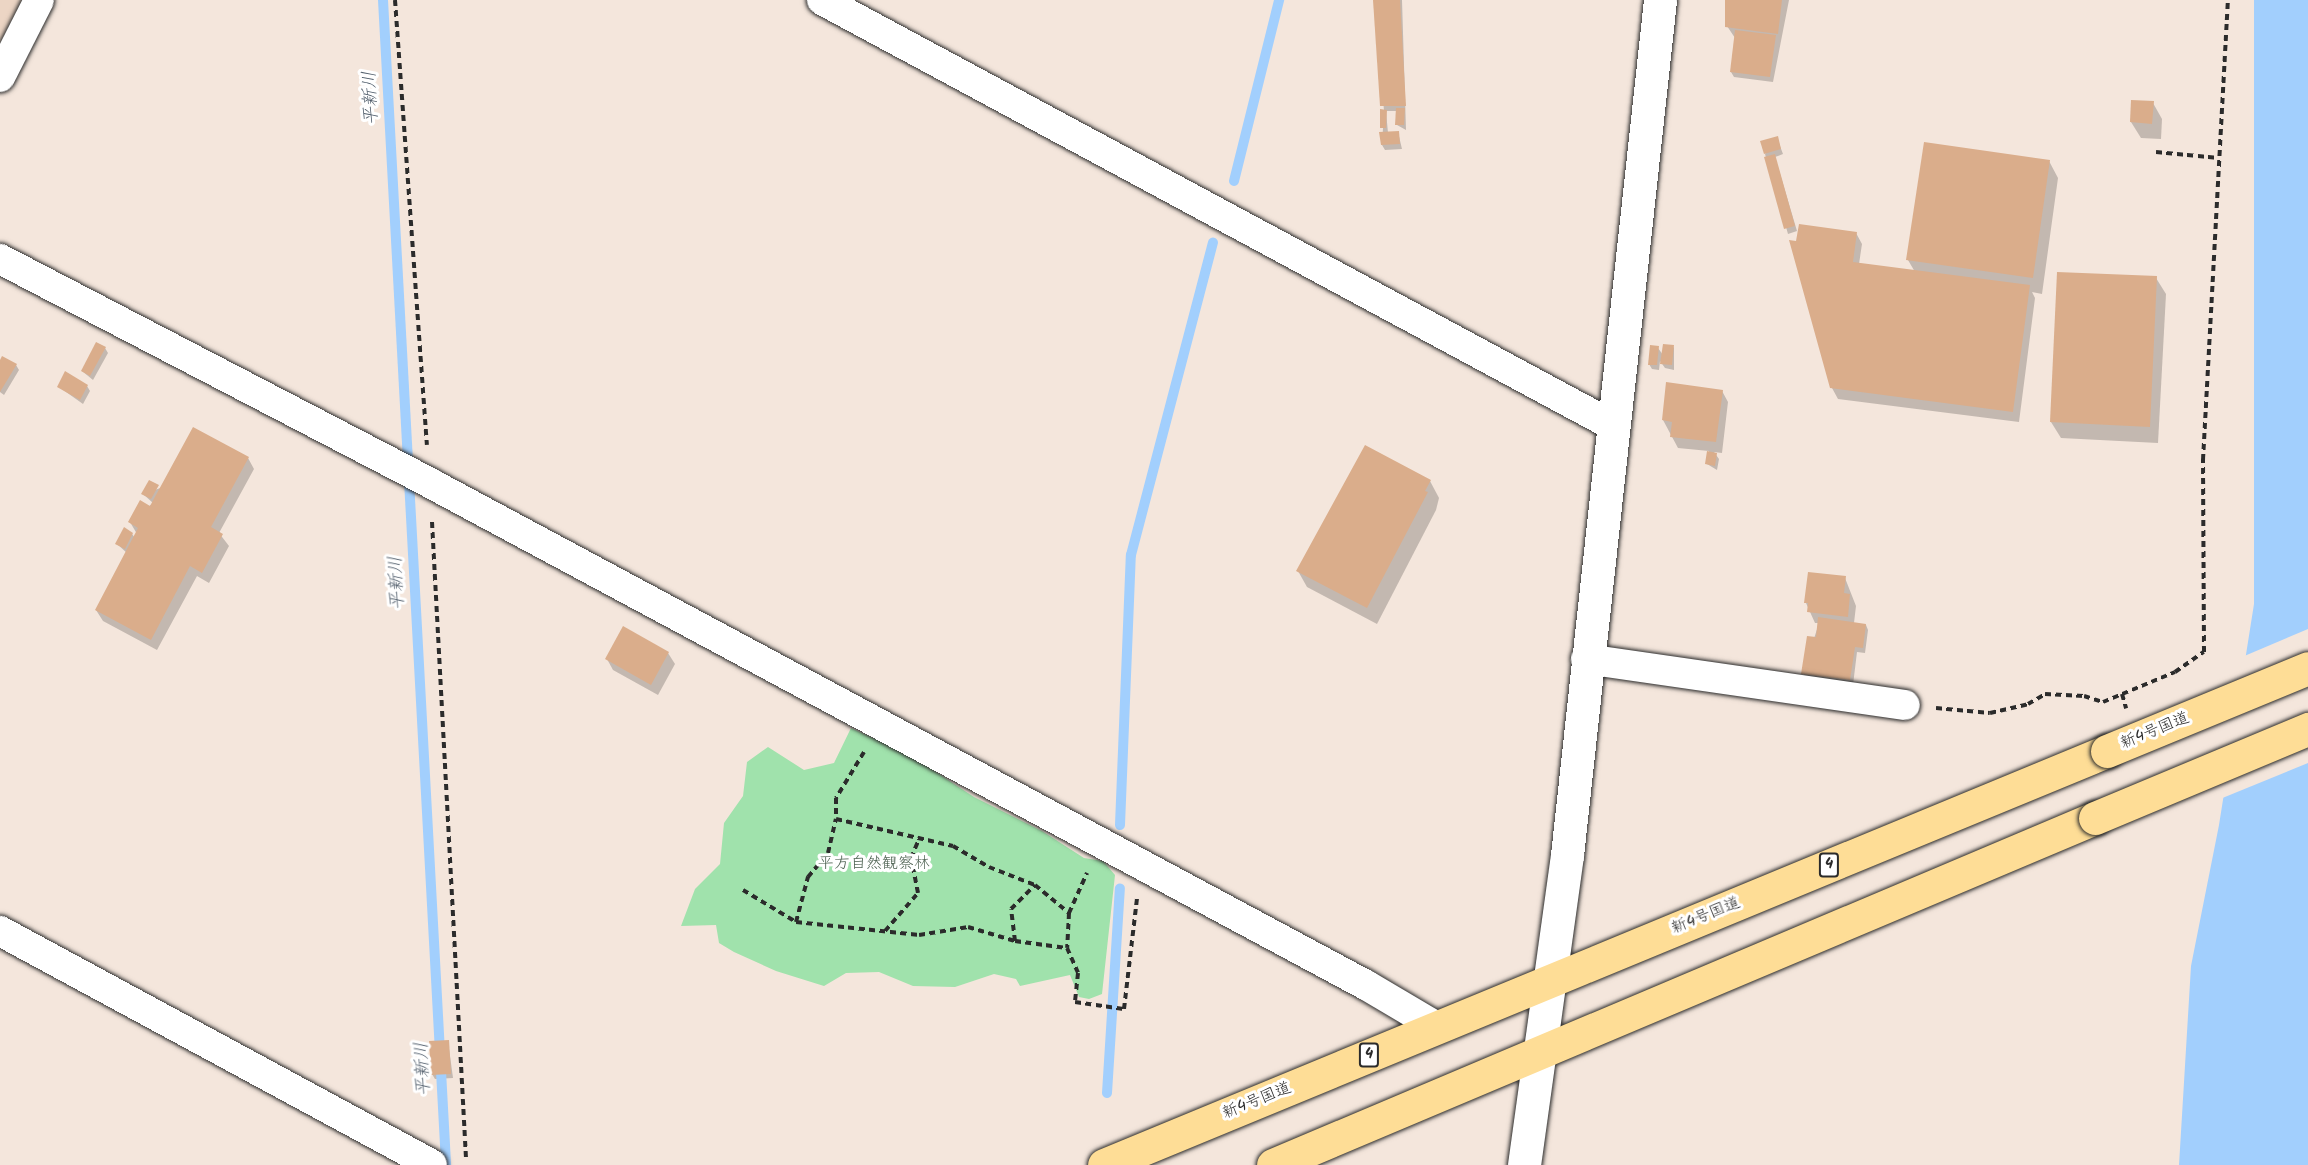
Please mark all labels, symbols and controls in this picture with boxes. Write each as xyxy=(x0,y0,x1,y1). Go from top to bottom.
water label: 平新川 xyxy=(360,70,384,126)
water label: 平新川 xyxy=(386,555,410,611)
street label: 新4号国道 xyxy=(2118,708,2192,754)
road number: 4 xyxy=(1818,853,1840,877)
park label: 平方自然観察林 xyxy=(818,854,930,874)
street label: 新4号国道 xyxy=(1669,893,1743,939)
water label: 平新川 xyxy=(412,1041,436,1097)
road number: 4 xyxy=(1358,1043,1380,1067)
street label: 新4号国道 xyxy=(1220,1078,1294,1124)

